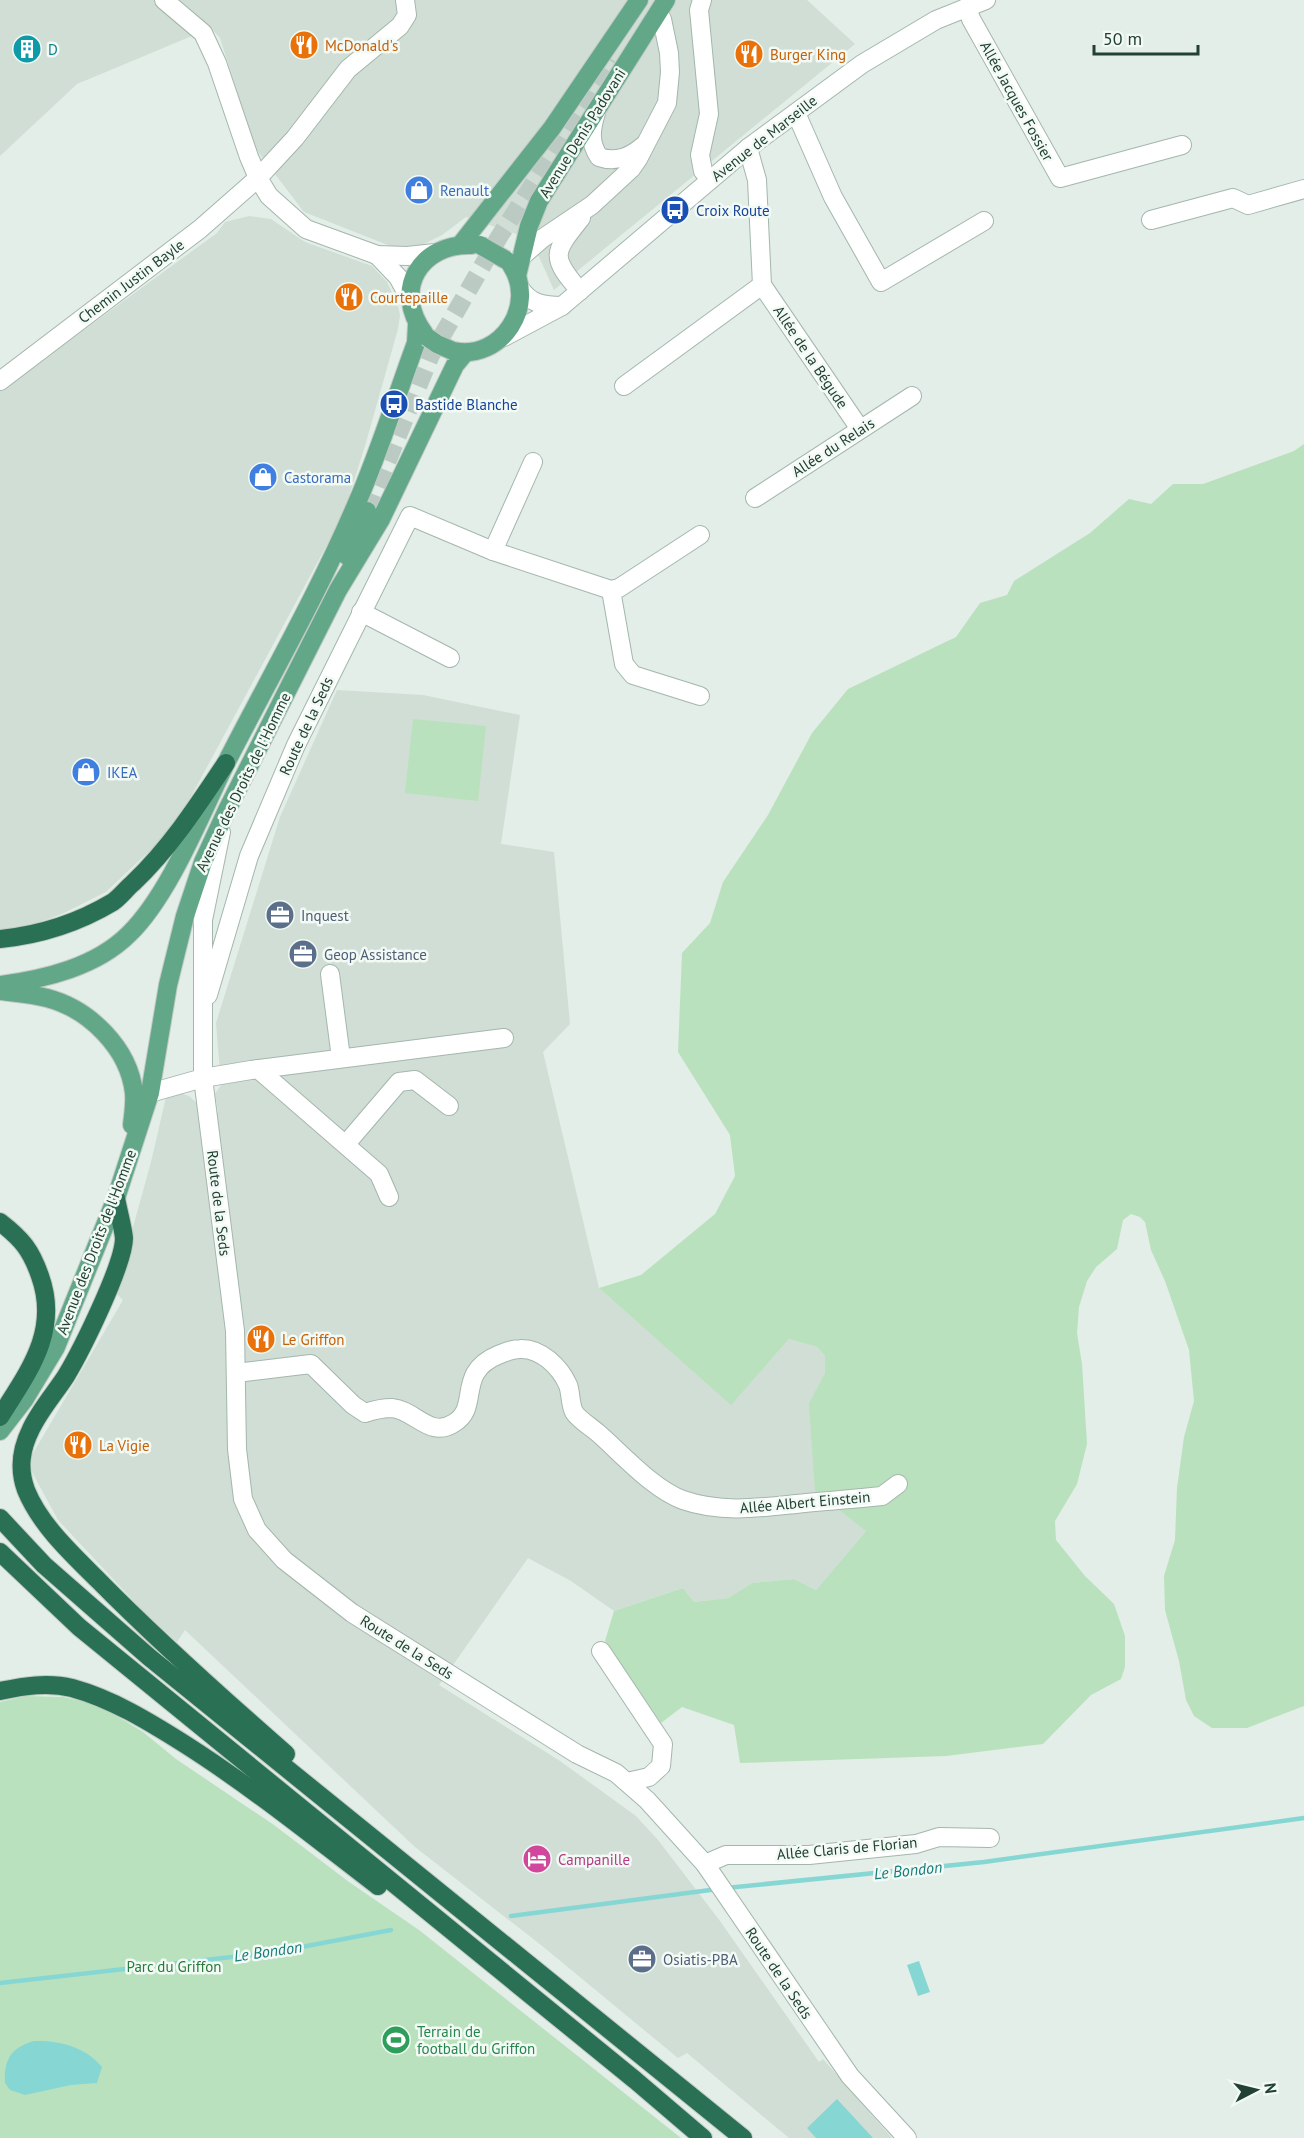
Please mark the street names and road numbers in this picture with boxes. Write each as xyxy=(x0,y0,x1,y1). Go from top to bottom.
street label: Allée Jacques Fossier xyxy=(976,38,1058,164)
street label: Avenue Denis Padovani xyxy=(534,65,630,201)
street label: Avenue de Marseille xyxy=(707,91,821,185)
street label: Chemin Justin Bayle xyxy=(74,235,188,327)
street label: Allée de la Bégude xyxy=(770,302,852,412)
street label: Allée du Relais xyxy=(788,413,878,481)
street label: Route de la Seds xyxy=(275,674,337,778)
street label: Avenue des Droits de l'Homme xyxy=(191,689,295,875)
street label: Avenue des Droits de l'Homme xyxy=(52,1147,140,1337)
street label: Route de la Seds xyxy=(203,1149,235,1257)
street label: Allée Albert Einstein xyxy=(739,1487,871,1517)
street label: Route de la Seds xyxy=(357,1611,457,1683)
street label: Allée Claris de Florian xyxy=(776,1832,918,1864)
street label: Route de la Seds xyxy=(741,1924,817,2022)

